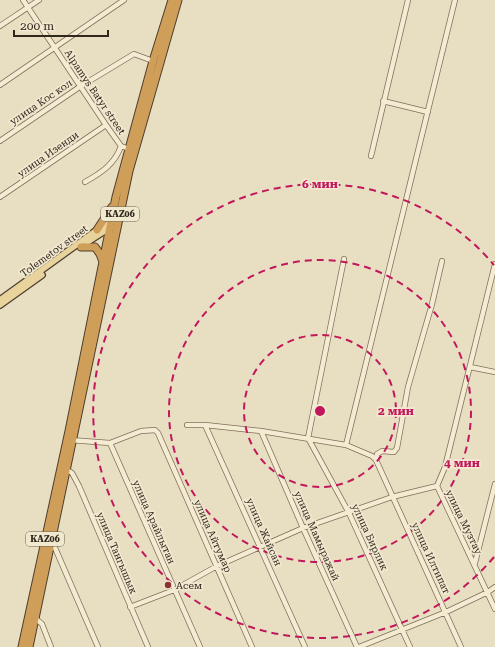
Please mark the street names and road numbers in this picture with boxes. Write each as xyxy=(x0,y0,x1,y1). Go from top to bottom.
street label: Alpamys Batyr street xyxy=(63,48,128,137)
street label: улица Кос кол xyxy=(8,77,74,127)
street label: улица Изенди xyxy=(15,129,81,179)
road number: KАZ06 xyxy=(101,207,139,221)
street label: Tolemetov street xyxy=(18,223,90,279)
street label: улица Арайлытан xyxy=(131,478,178,566)
street label: улица Музтау xyxy=(444,488,484,556)
street label: улица Мамыражай xyxy=(292,489,342,583)
street label: улица Жайсан xyxy=(244,496,284,568)
street label: улица Айтумар xyxy=(192,498,234,574)
street label: улица Бирлик xyxy=(350,502,390,573)
street label: улица Тангышык xyxy=(95,510,139,596)
street label: улица Илтипат xyxy=(410,520,453,596)
road number: KАZ06 xyxy=(26,532,64,546)

